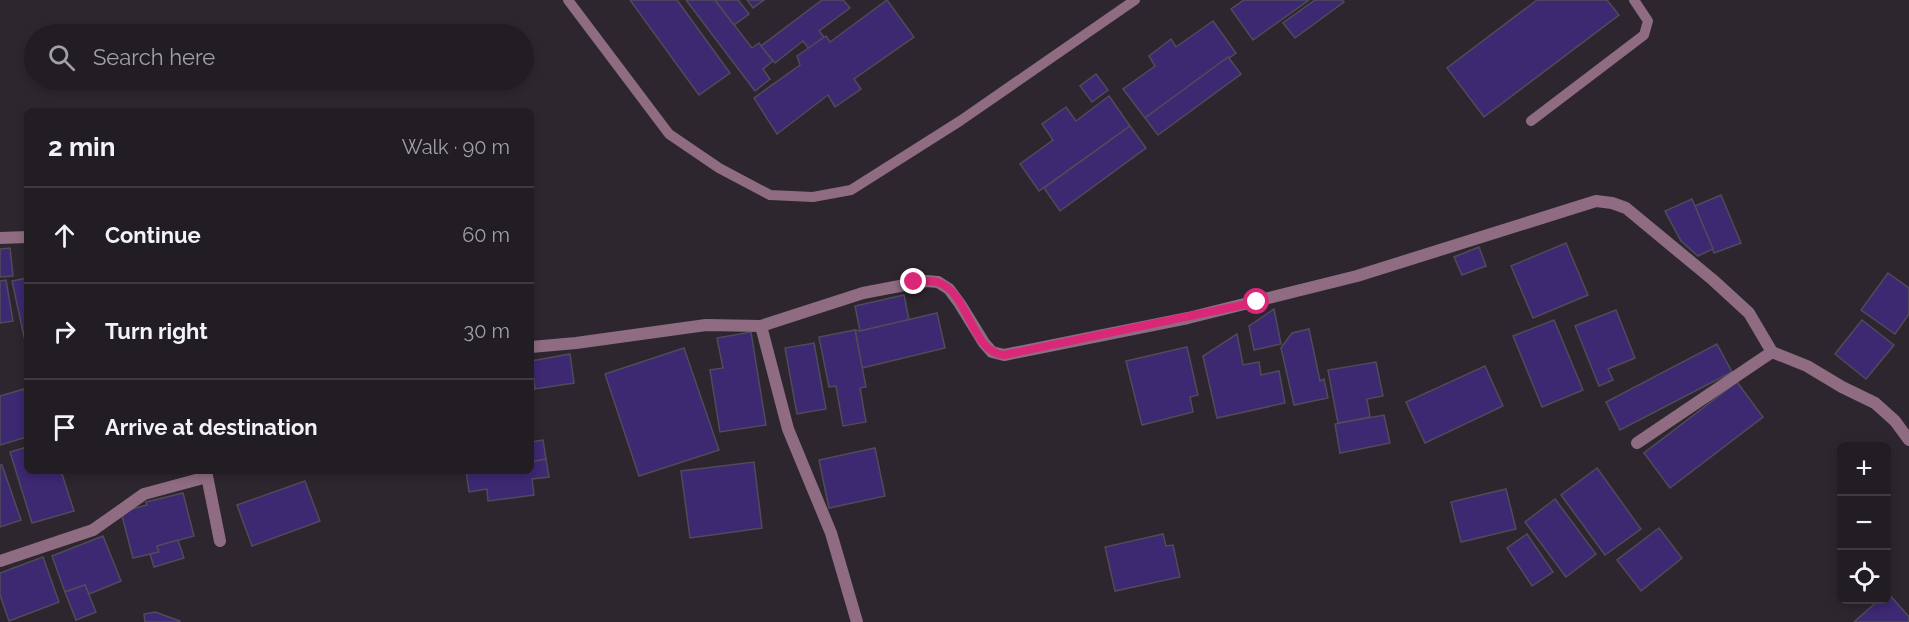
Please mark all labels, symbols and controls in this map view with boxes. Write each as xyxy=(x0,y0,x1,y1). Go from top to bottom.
search box xyxy=(24,24,534,90)
icon: search xyxy=(45,41,78,74)
text: Search here xyxy=(93,44,215,70)
text: 2 min xyxy=(48,132,115,162)
text: Walk · 90 m xyxy=(402,135,510,159)
icon: ahead xyxy=(48,219,81,252)
text: Continue xyxy=(105,222,201,248)
text: 60 m xyxy=(462,223,510,247)
route end xyxy=(900,268,926,294)
route start xyxy=(1243,288,1269,314)
icon: right xyxy=(48,315,81,348)
text: Turn right xyxy=(105,318,208,344)
text: 30 m xyxy=(464,319,510,343)
icon: arrive xyxy=(48,411,81,444)
text: Arrive at destination xyxy=(105,414,318,440)
map controls xyxy=(1837,442,1891,604)
button: + xyxy=(1837,442,1891,496)
button: − xyxy=(1837,496,1891,550)
button: locate xyxy=(1837,550,1891,604)

